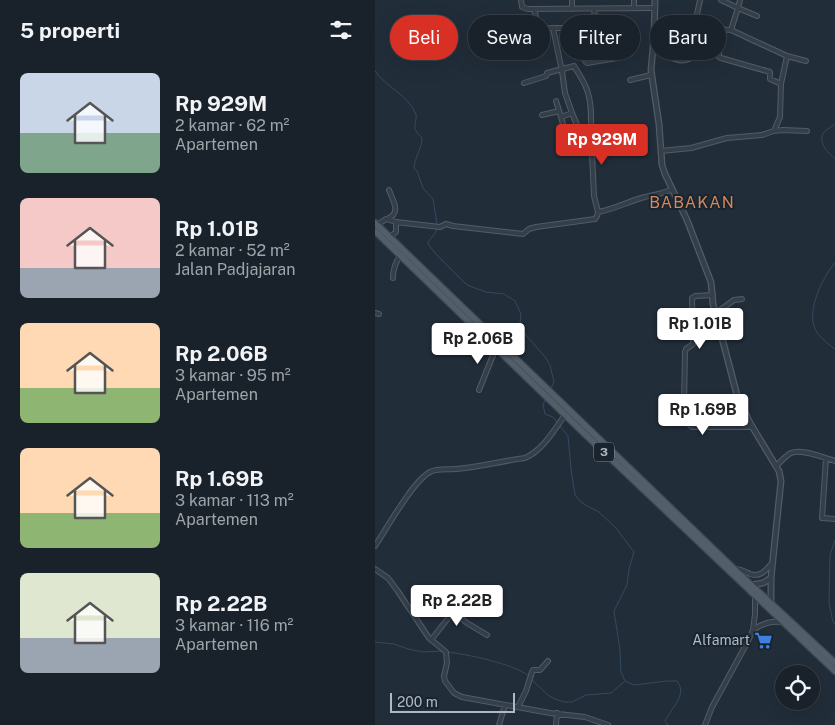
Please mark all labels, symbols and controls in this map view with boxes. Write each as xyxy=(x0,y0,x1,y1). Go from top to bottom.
chip: Beli xyxy=(390,15,458,60)
chip: Sewa xyxy=(468,15,550,60)
chip: Filter xyxy=(560,15,640,60)
chip: Baru xyxy=(650,15,726,60)
icon: filters xyxy=(327,16,355,44)
text: 5 properti xyxy=(20,18,120,43)
text: Rp 929M xyxy=(175,91,267,116)
icon: home xyxy=(60,93,120,153)
text: 2 kamar · 62 m² xyxy=(175,116,289,135)
pin: Rp 929M xyxy=(556,124,648,166)
text: Rp 929M xyxy=(567,130,637,149)
text: Apartemen xyxy=(175,135,258,154)
district label: BABAKAN xyxy=(649,193,735,212)
text: Rp 1.01B xyxy=(175,216,259,241)
icon: home xyxy=(60,218,120,278)
text: 2 kamar · 52 m² xyxy=(175,241,290,260)
text: Jalan Padjajaran xyxy=(175,260,295,279)
pin: Rp 1.01B xyxy=(648,308,752,350)
text: Rp 1.01B xyxy=(668,314,732,333)
pin: Rp 2.06B xyxy=(426,322,530,365)
text: Rp 2.06B xyxy=(443,329,513,348)
text: Rp 2.06B xyxy=(175,341,268,366)
icon: home xyxy=(60,343,120,403)
text: 3 kamar · 95 m² xyxy=(175,366,291,385)
text: Apartemen xyxy=(175,385,258,404)
pin: Rp 1.69B xyxy=(651,394,755,436)
text: Rp 1.69B xyxy=(669,400,737,419)
road number: 3 xyxy=(594,442,614,462)
text: Rp 1.69B xyxy=(175,466,264,491)
icon: home xyxy=(60,468,120,528)
text: 3 kamar · 113 m² xyxy=(175,491,294,510)
text: Apartemen xyxy=(175,510,258,529)
pin: Rp 2.22B xyxy=(405,584,509,627)
text: Rp 2.22B xyxy=(175,591,267,616)
text: Rp 2.22B xyxy=(422,591,492,610)
icon: home xyxy=(60,593,120,653)
text: 3 kamar · 116 m² xyxy=(175,616,293,635)
supermarket icon: Alfamart xyxy=(754,630,774,650)
place label: Alfamart xyxy=(692,632,750,648)
text: Apartemen xyxy=(175,635,258,654)
map controls xyxy=(775,665,820,710)
button: locate xyxy=(775,665,820,710)
scale bar xyxy=(390,690,515,713)
text: 200 m xyxy=(397,694,438,710)

